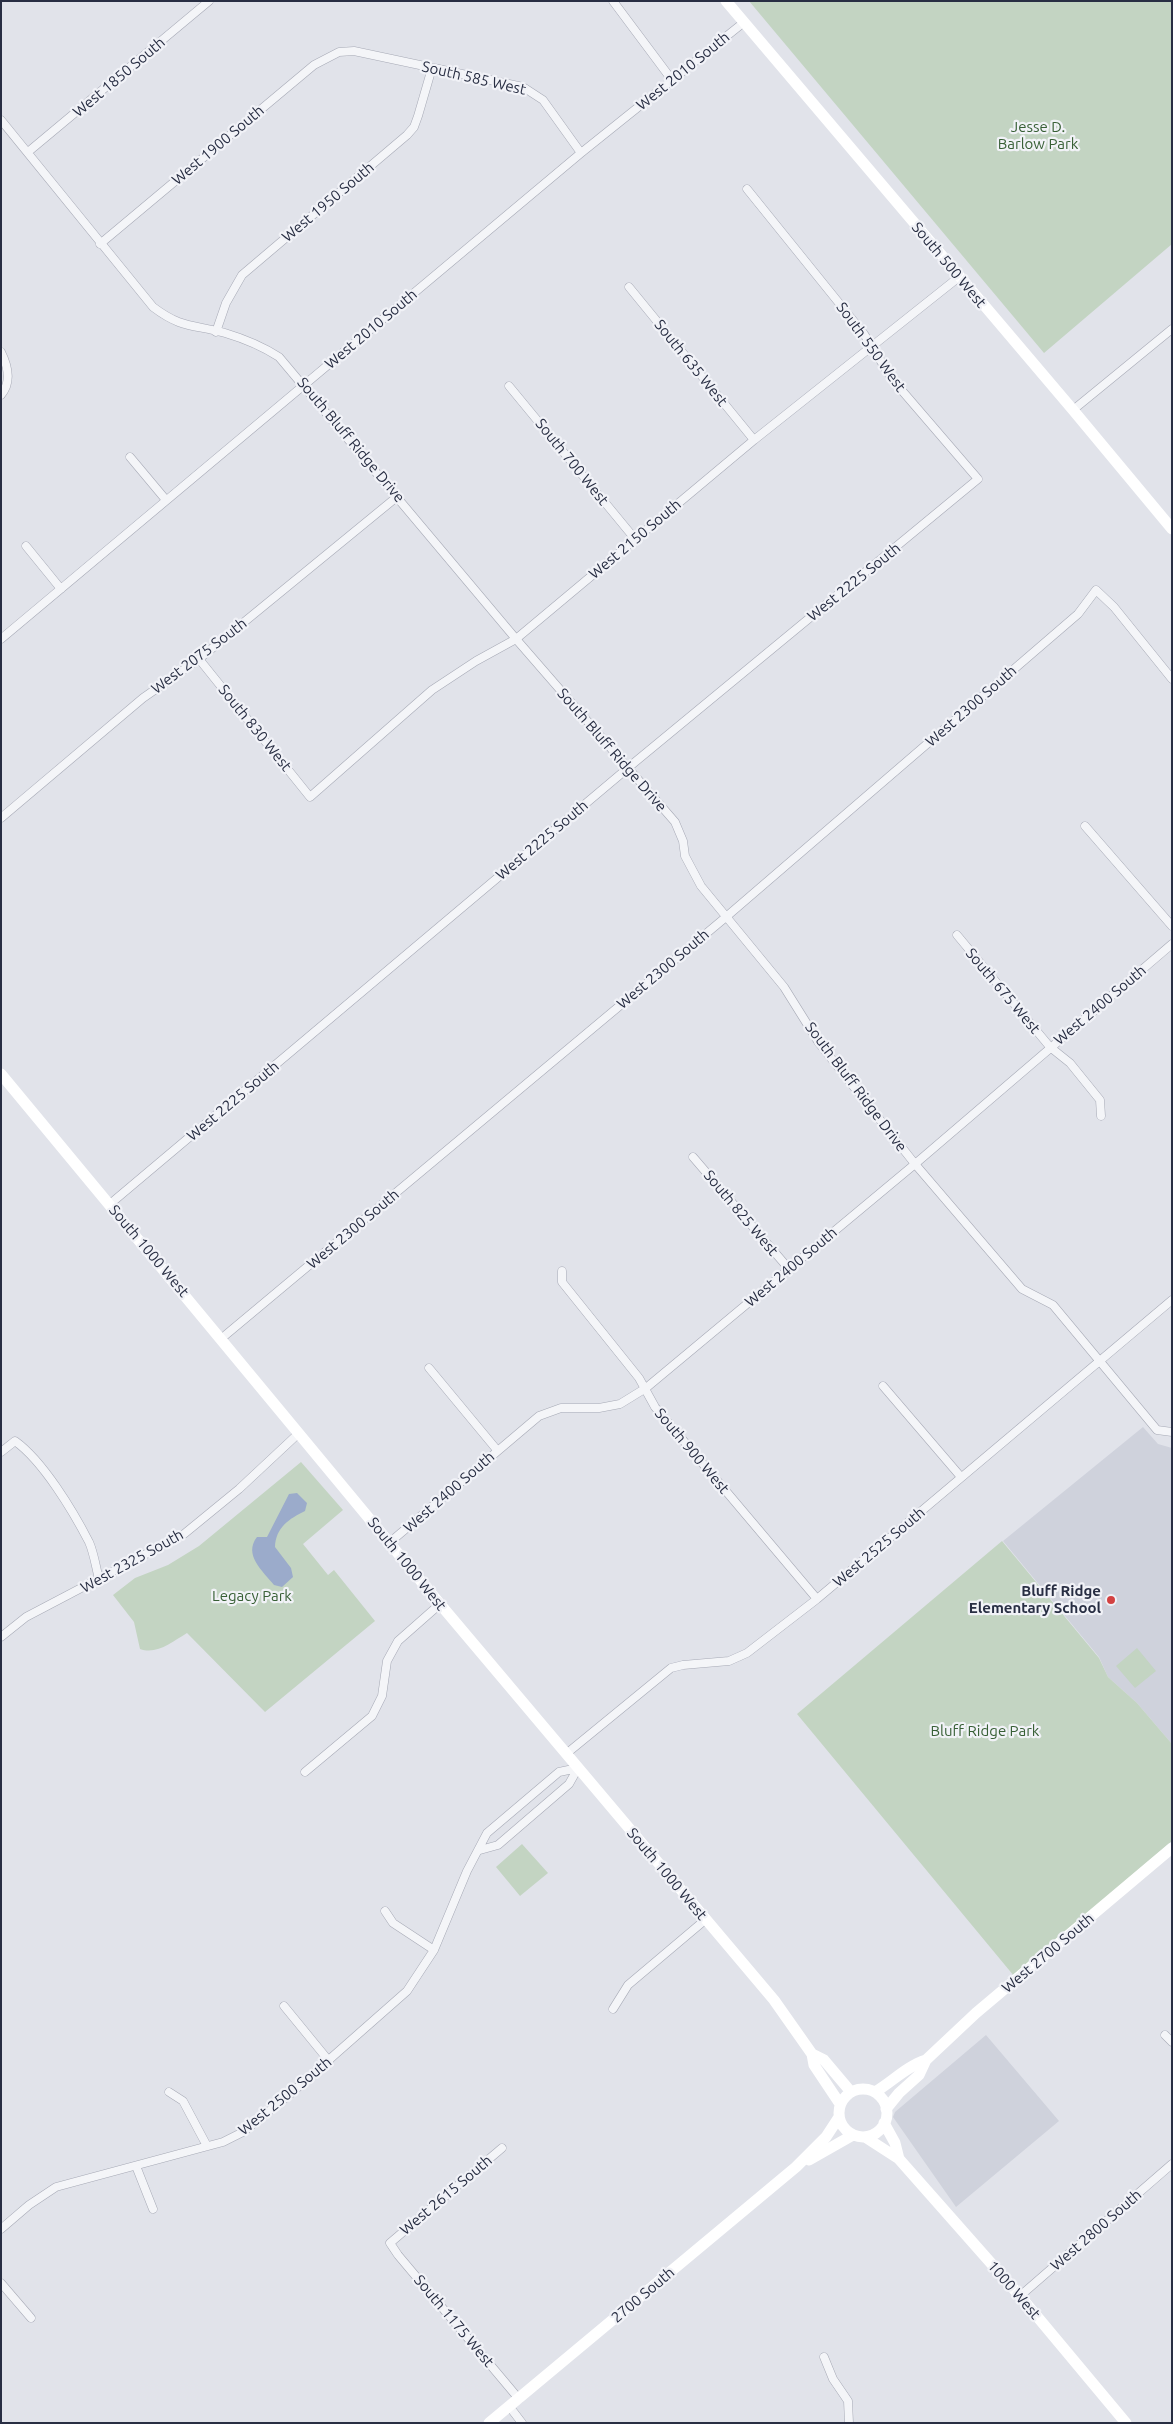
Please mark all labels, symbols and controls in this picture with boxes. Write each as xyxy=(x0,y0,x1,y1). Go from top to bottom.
street label: West 2010 South xyxy=(633,28,733,114)
street label: West 1850 South xyxy=(69,33,169,121)
street label: South 585 West xyxy=(420,57,528,99)
street label: West 1900 South xyxy=(168,101,268,189)
park label: Jesse D. Barlow Park xyxy=(998,118,1078,153)
street label: West 1950 South xyxy=(278,158,378,246)
street label: South 500 West xyxy=(908,219,990,311)
street label: West 2010 South xyxy=(321,285,421,373)
street label: South 550 West xyxy=(832,299,910,395)
street label: South 635 West xyxy=(651,316,731,410)
street label: South Bluff Ridge Drive xyxy=(293,374,409,506)
street label: South 700 West xyxy=(532,415,612,509)
street label: West 2150 South xyxy=(585,495,685,583)
street label: West 2225 South xyxy=(804,539,904,625)
street label: West 2075 South xyxy=(148,614,250,698)
street label: West 2300 South xyxy=(922,662,1020,750)
street label: South 830 West xyxy=(215,681,295,775)
street label: South Bluff Ridge Drive xyxy=(554,685,670,815)
street label: West 2225 South xyxy=(492,796,592,884)
street label: West 2300 South xyxy=(613,925,713,1013)
street label: South 675 West xyxy=(962,945,1044,1037)
street label: West 2400 South xyxy=(1050,961,1150,1049)
street label: South Bluff Ridge Drive xyxy=(801,1019,911,1155)
street label: West 2225 South xyxy=(183,1057,283,1145)
street label: South 825 West xyxy=(700,1167,782,1259)
street label: West 2300 South xyxy=(303,1185,403,1273)
street label: South 1000 West xyxy=(105,1201,193,1301)
street label: West 2400 South xyxy=(741,1223,841,1311)
street label: South 900 West xyxy=(651,1405,733,1497)
street label: West 2400 South xyxy=(400,1448,498,1536)
street label: West 2525 South xyxy=(829,1503,929,1591)
street label: South 1000 West xyxy=(364,1514,450,1614)
street label: West 2325 South xyxy=(77,1525,187,1597)
place label: Bluff Ridge Elementary School xyxy=(969,1582,1101,1617)
park label: Legacy Park xyxy=(212,1587,292,1605)
marker: Bluff Ridge Elementary School xyxy=(1105,1594,1117,1606)
park label: Bluff Ridge Park xyxy=(931,1722,1039,1740)
street label: South 1000 West xyxy=(623,1824,711,1924)
street label: West 2700 South xyxy=(998,1909,1098,1997)
street label: West 2500 South xyxy=(235,2053,335,2139)
street label: West 2615 South xyxy=(396,2151,496,2239)
street label: West 2800 South xyxy=(1047,2186,1145,2274)
street label: 1000 West xyxy=(984,2257,1044,2323)
street label: 2700 South xyxy=(608,2263,678,2327)
street label: South 1175 West xyxy=(410,2271,498,2371)

